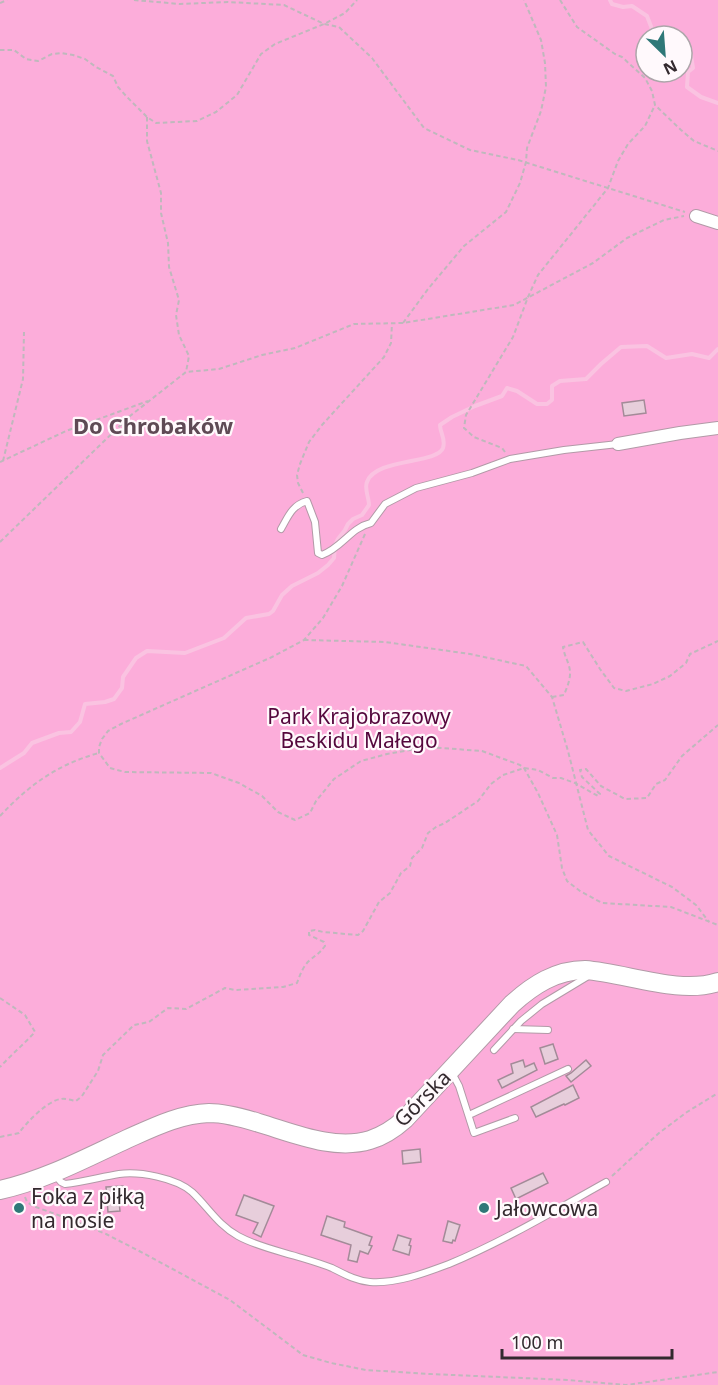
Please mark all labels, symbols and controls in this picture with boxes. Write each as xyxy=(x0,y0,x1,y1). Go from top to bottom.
north arrow xyxy=(634,24,694,84)
text: N xyxy=(660,55,681,80)
district label: Do Chrobaków xyxy=(73,410,233,440)
park label: Park Krajobrazowy Beskidu Małego xyxy=(267,702,451,754)
street label: Górska xyxy=(387,1063,457,1133)
place label: Foka z piłką na nosie xyxy=(31,1182,145,1234)
place label: Jałowcowa xyxy=(494,1194,598,1222)
marker: Foka z piłką na nosie xyxy=(12,1201,26,1215)
marker: Jałowcowa xyxy=(477,1201,491,1215)
scale bar xyxy=(502,1322,672,1360)
text: 100 m xyxy=(511,1330,563,1354)

